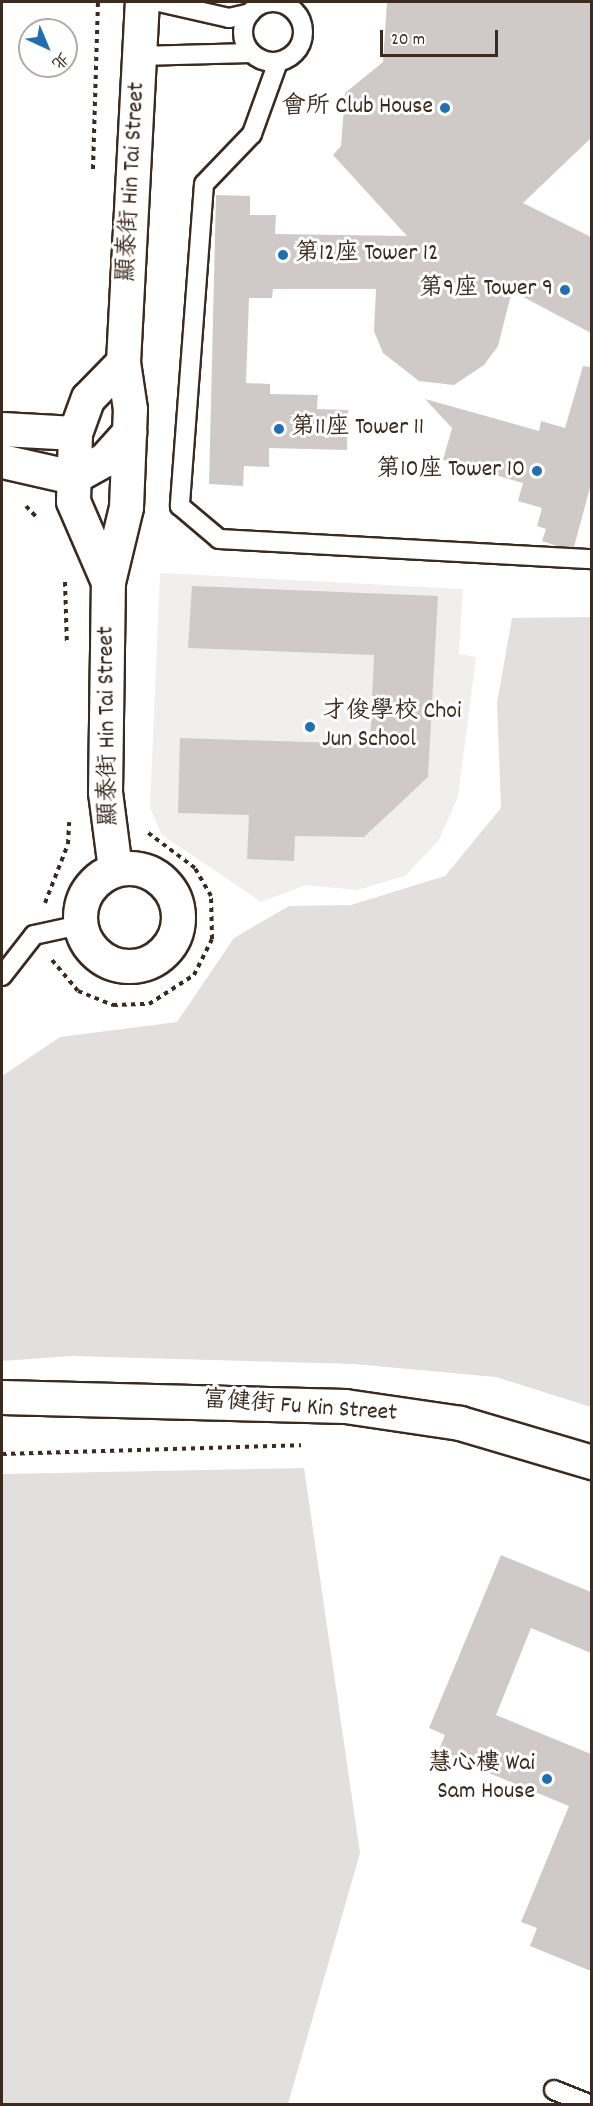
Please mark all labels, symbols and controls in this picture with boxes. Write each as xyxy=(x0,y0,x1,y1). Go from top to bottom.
north arrow xyxy=(18,18,78,78)
scale bar xyxy=(383,18,502,56)
text: 20 m xyxy=(391,28,425,53)
text: 北 xyxy=(46,46,73,74)
street label: 顯泰街 Hin Tai Street xyxy=(113,81,153,283)
place label: 會所 Club House xyxy=(282,94,433,122)
marker: 會所 Club House xyxy=(438,101,452,115)
place label: 第12座 Tower 12 xyxy=(295,241,439,269)
marker: 第12座 Tower 12 xyxy=(276,248,290,262)
place label: 第9座 Tower 9 xyxy=(419,276,553,304)
marker: 第9座 Tower 9 xyxy=(558,283,572,297)
place label: 第11座 Tower 11 xyxy=(291,415,424,443)
marker: 第11座 Tower 11 xyxy=(272,422,286,436)
place label: 第10座 Tower 10 xyxy=(376,457,525,485)
marker: 第10座 Tower 10 xyxy=(530,464,544,478)
street label: 顯泰街 Hin Tai Street xyxy=(93,626,125,826)
place label: 才俊學校 Choi Jun School xyxy=(322,699,461,755)
marker: 才俊學校 Choi Jun School xyxy=(303,720,317,734)
street label: 富健街 Fu Kin Street xyxy=(202,1387,398,1429)
place label: 慧心樓 Wai Sam House xyxy=(428,1751,535,1807)
marker: 慧心樓 Wai Sam House xyxy=(540,1772,554,1786)

